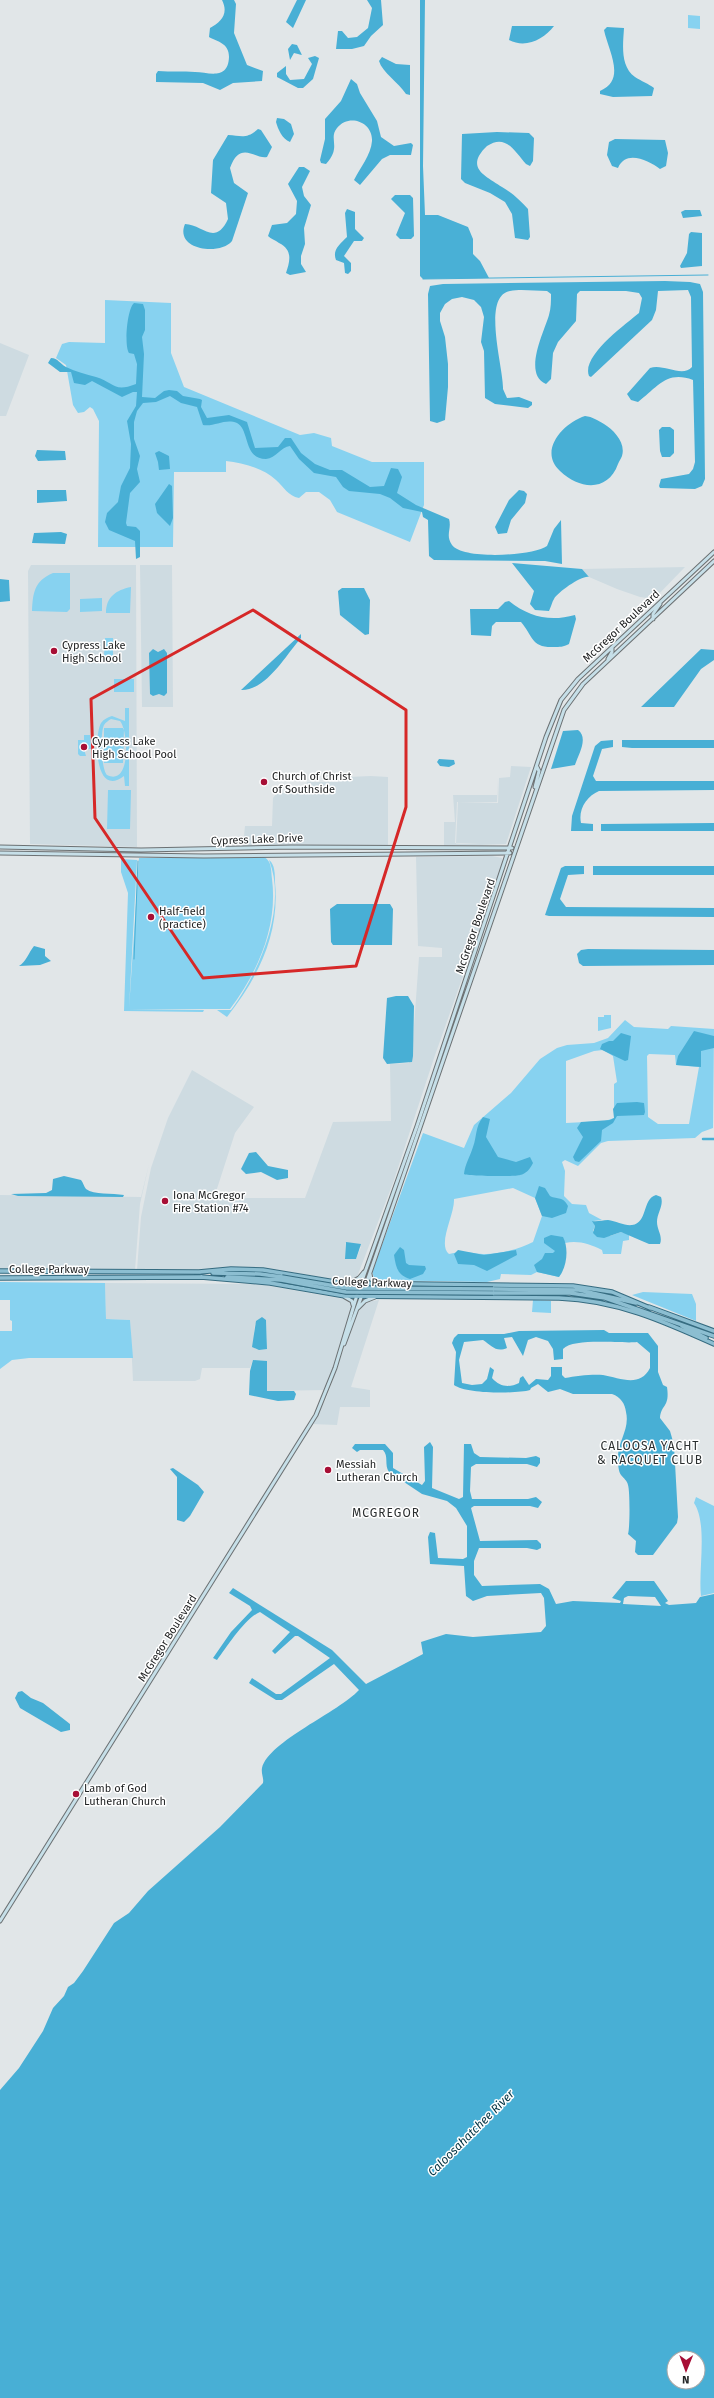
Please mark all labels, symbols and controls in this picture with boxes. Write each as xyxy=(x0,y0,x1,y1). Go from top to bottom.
street label: McGregor Boulevard xyxy=(580,587,662,665)
place label: Cypress Lake High School xyxy=(62,639,125,665)
marker: Cypress Lake High School xyxy=(49,646,59,656)
place label: Cypress Lake High School Pool xyxy=(92,735,176,761)
marker: Cypress Lake High School Pool xyxy=(79,742,89,752)
place label: Church of Christ of Southside xyxy=(272,770,351,796)
marker: Church of Christ of Southside xyxy=(259,777,269,787)
street label: Cypress Lake Drive xyxy=(211,831,303,848)
street label: McGregor Boulevard xyxy=(453,877,498,976)
place label: Half-field (practice) xyxy=(159,905,206,931)
marker: Half-field (practice) xyxy=(146,912,156,922)
place label: Iona McGregor Fire Station #74 xyxy=(173,1189,249,1215)
marker: Iona McGregor Fire Station #74 xyxy=(160,1196,170,1206)
street label: College Parkway xyxy=(9,1263,90,1276)
street label: College Parkway xyxy=(332,1275,413,1290)
district label: CALOOSA YACHT & RACQUET CLUB xyxy=(597,1439,703,1467)
place label: Messiah Lutheran Church xyxy=(336,1458,418,1484)
marker: Messiah Lutheran Church xyxy=(323,1465,333,1475)
district label: MCGREGOR xyxy=(352,1506,420,1520)
street label: McGregor Boulevard xyxy=(135,1592,199,1684)
place label: Lamb of God Lutheran Church xyxy=(84,1782,166,1808)
marker: Lamb of God Lutheran Church xyxy=(71,1789,81,1799)
water label: Caloosahatchee River xyxy=(425,2087,517,2179)
north arrow xyxy=(666,2350,706,2390)
text: N xyxy=(682,2373,690,2386)

